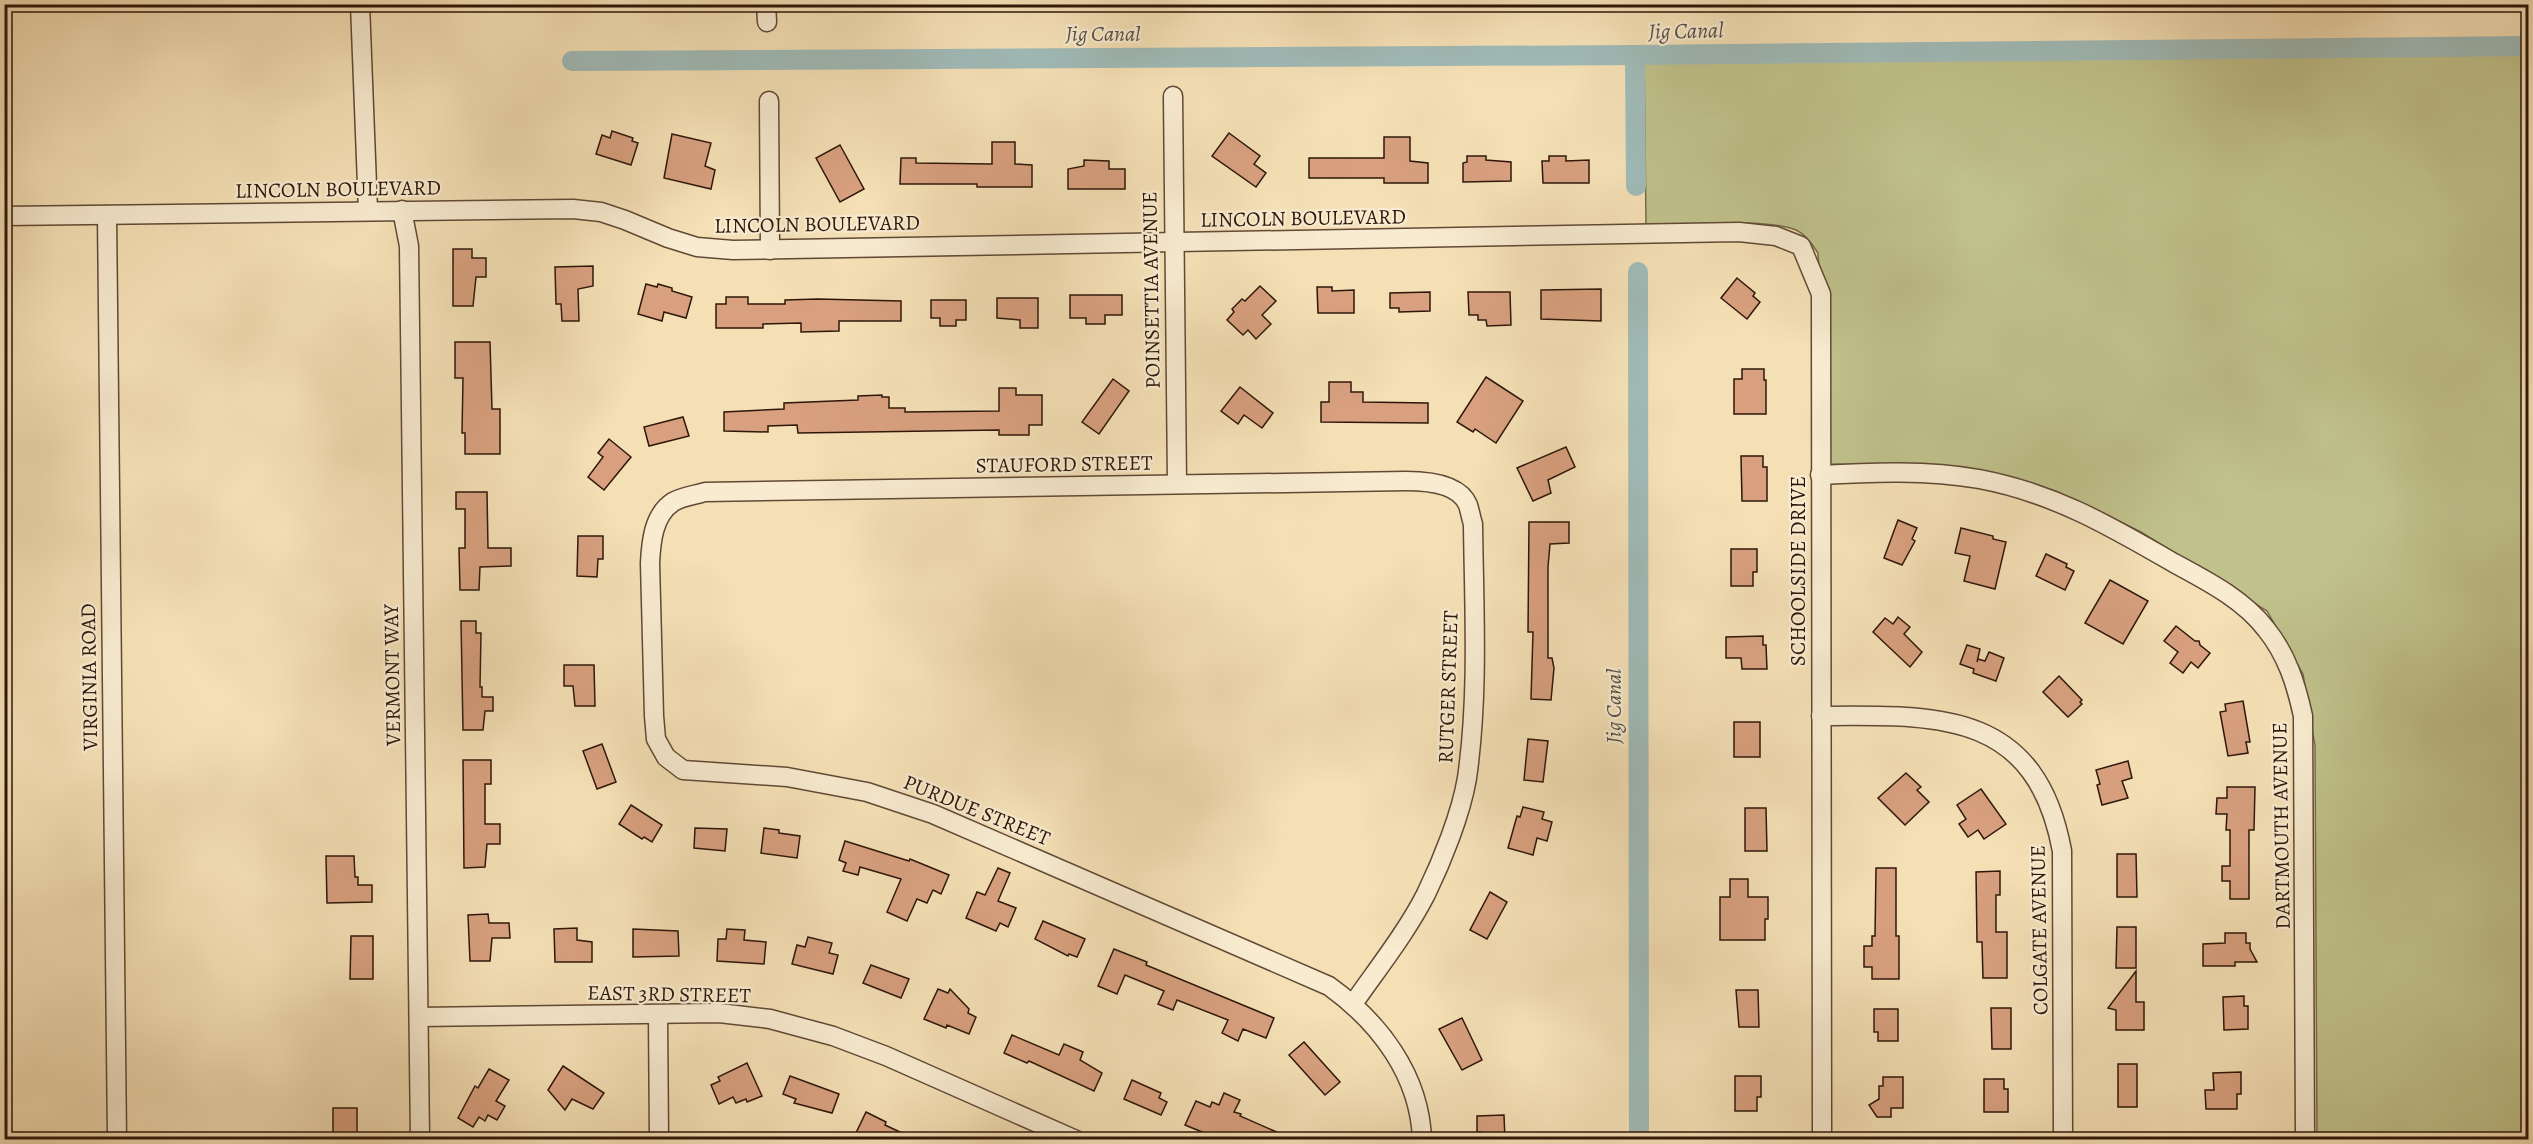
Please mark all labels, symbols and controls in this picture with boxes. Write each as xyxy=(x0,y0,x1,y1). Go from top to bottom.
water label: Jig Canal xyxy=(1647,15,1724,47)
water label: Jig Canal xyxy=(1064,19,1141,49)
street label: LINCOLN BOULEVARD xyxy=(235,173,441,205)
street label: POINSETTIA AVENUE xyxy=(1135,191,1167,389)
street label: LINCOLN BOULEVARD xyxy=(1200,202,1406,234)
street label: LINCOLN BOULEVARD xyxy=(714,208,920,240)
street label: STAUFORD STREET xyxy=(975,448,1153,480)
street label: SCHOOLSIDE DRIVE xyxy=(1784,476,1812,666)
street label: VIRGINIA ROAD xyxy=(74,603,104,752)
street label: VERMONT WAY xyxy=(377,603,407,747)
street label: RUTGER STREET xyxy=(1431,610,1465,764)
water label: Jig Canal xyxy=(1599,668,1629,745)
street label: DARTMOUTH AVENUE xyxy=(2265,722,2297,930)
street label: PURDUE STREET xyxy=(899,768,1055,852)
street label: COLGATE AVENUE xyxy=(2024,845,2054,1015)
street label: EAST 3RD STREET xyxy=(587,979,752,1009)

